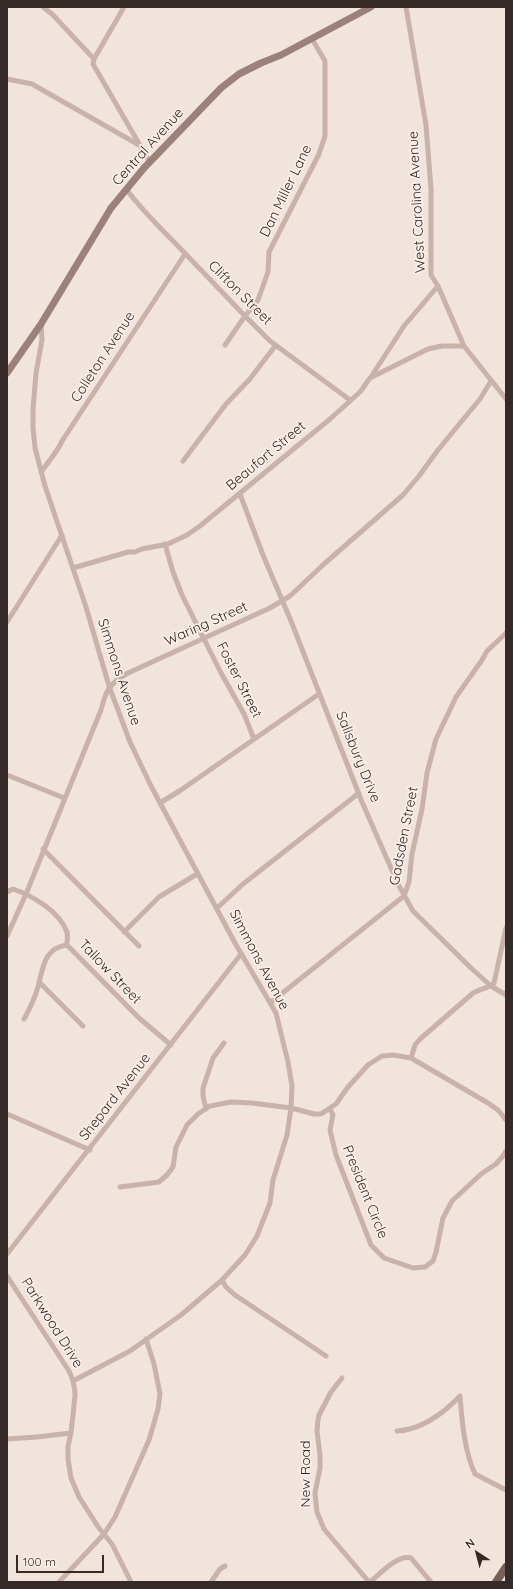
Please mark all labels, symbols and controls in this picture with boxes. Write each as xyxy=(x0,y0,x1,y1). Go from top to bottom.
street label: Central Avenue xyxy=(109,105,187,189)
street label: West Carolina Avenue xyxy=(405,131,429,273)
street label: Dan Miller Lane xyxy=(256,142,316,240)
street label: Clifton Street xyxy=(204,257,276,329)
street label: Colleton Avenue xyxy=(67,309,139,405)
street label: Beaufort Street xyxy=(223,418,309,494)
street label: Waring Street xyxy=(162,598,250,650)
street label: Simmons Avenue xyxy=(94,617,144,727)
street label: Foster Street xyxy=(213,639,265,721)
street label: Salisbury Drive xyxy=(332,709,384,805)
street label: Gadsden Street xyxy=(386,785,422,887)
street label: Simmons Avenue xyxy=(225,907,293,1013)
street label: Tallow Street xyxy=(75,936,145,1008)
street label: Shepard Avenue xyxy=(76,1050,154,1144)
street label: President Circle xyxy=(339,1143,391,1241)
street label: Parkwood Drive xyxy=(18,1275,86,1371)
street label: New Road xyxy=(298,1440,314,1508)
north arrow xyxy=(457,1533,497,1573)
text: N xyxy=(463,1535,477,1551)
scale bar xyxy=(18,1547,106,1573)
text: 100 m xyxy=(23,1554,56,1569)

